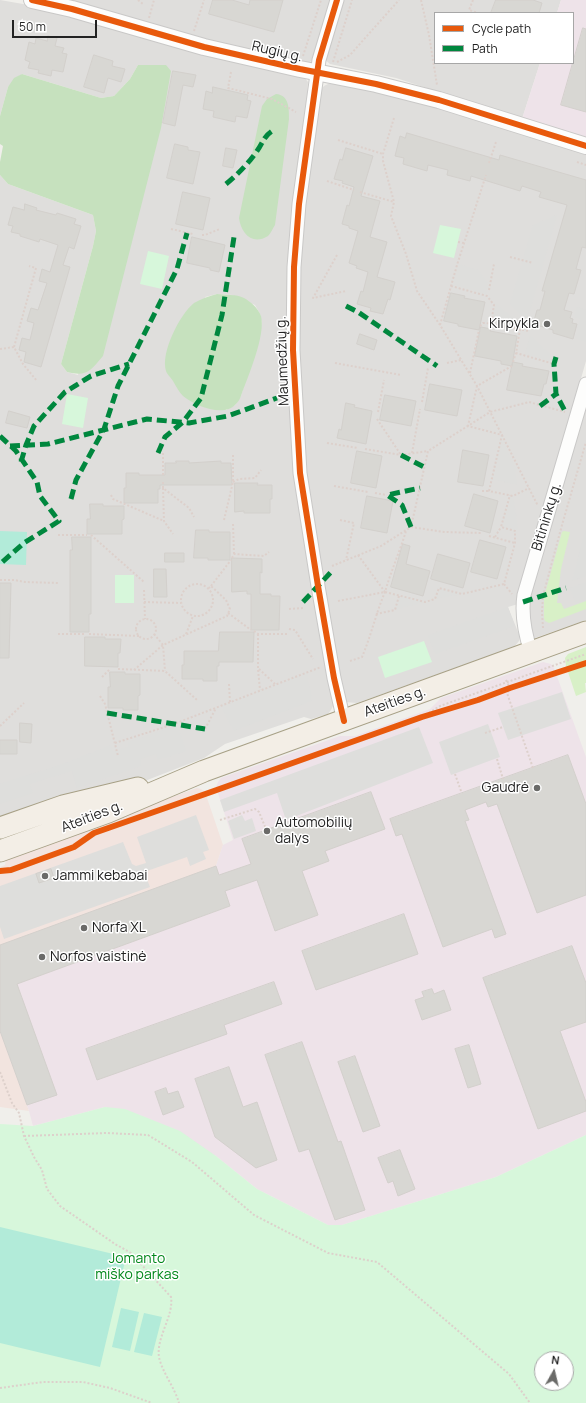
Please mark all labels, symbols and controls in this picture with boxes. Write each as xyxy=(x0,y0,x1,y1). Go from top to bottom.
scale bar xyxy=(14,12,99,38)
legend xyxy=(434,12,574,64)
text: 50 m xyxy=(19,18,46,35)
text: Cycle path xyxy=(472,20,531,37)
street label: Rugių g. xyxy=(250,38,304,66)
text: Path xyxy=(472,40,498,57)
street label: Maumedžių g. xyxy=(273,316,293,406)
place label: Kirpykla xyxy=(489,316,539,332)
marker: Kirpykla xyxy=(542,319,552,329)
street label: Bitininkų g. xyxy=(529,481,565,553)
street label: Ateities g. xyxy=(362,683,428,721)
place label: Gaudrė xyxy=(482,780,529,796)
marker: Gaudrė xyxy=(532,783,542,793)
street label: Ateities g. xyxy=(59,798,125,836)
place label: Automobilių dalys xyxy=(275,815,352,848)
marker: Automobilių dalys xyxy=(262,826,272,836)
place label: Jammi kebabai xyxy=(53,868,147,884)
marker: Jammi kebabai xyxy=(40,871,50,881)
place label: Norfa XL xyxy=(92,920,146,936)
marker: Norfa XL xyxy=(79,923,89,933)
place label: Norfos vaistinė xyxy=(50,949,146,965)
marker: Norfos vaistinė xyxy=(37,952,47,962)
park label: Jomanto miško parkas xyxy=(95,1251,179,1284)
north arrow xyxy=(534,1351,574,1391)
text: N xyxy=(551,1352,561,1368)

